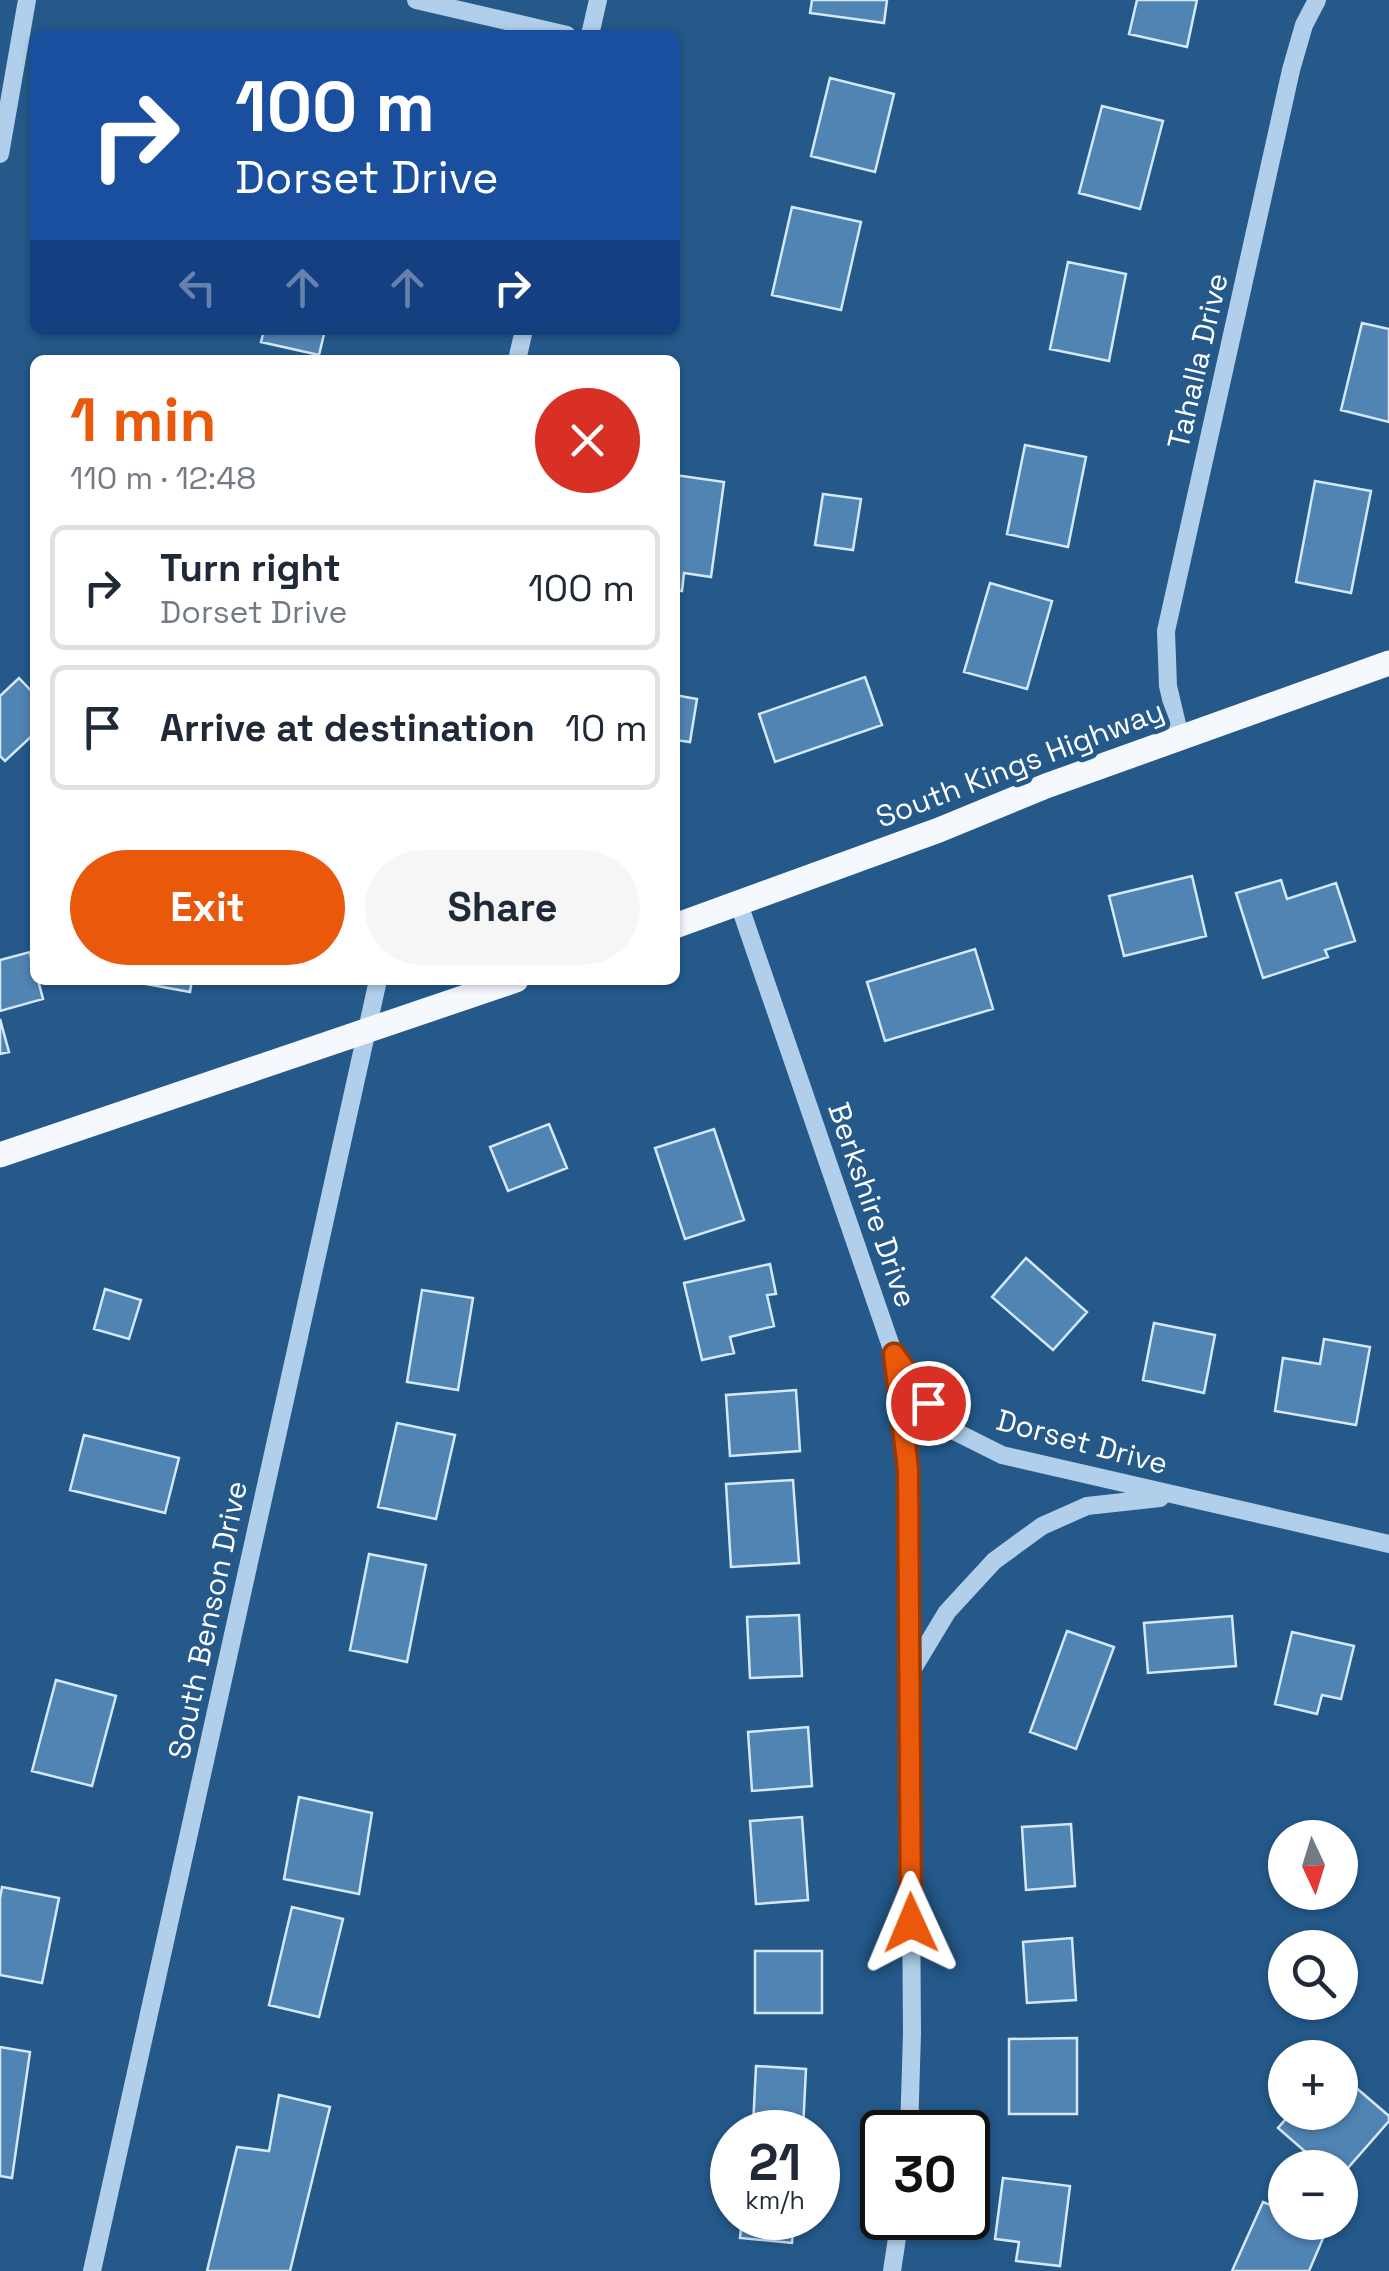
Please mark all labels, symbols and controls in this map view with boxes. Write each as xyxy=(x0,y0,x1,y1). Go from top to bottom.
text: 100 m xyxy=(235,62,435,151)
icon: right xyxy=(70,70,200,200)
text: Dorset Drive xyxy=(235,149,499,206)
icon: left xyxy=(170,260,225,315)
icon: ahead xyxy=(275,260,330,315)
icon: ahead xyxy=(380,260,435,315)
icon: right xyxy=(485,260,540,315)
street label: Tahalla Drive xyxy=(1158,269,1237,453)
text: 1 min xyxy=(70,382,217,459)
button: close xyxy=(535,388,640,493)
text: 110 m · 12:48 xyxy=(70,458,256,498)
text: Turn right xyxy=(160,544,341,592)
icon: right xyxy=(75,560,130,615)
text: 100 m xyxy=(528,564,635,612)
text: Dorset Drive xyxy=(160,592,348,632)
street label: South Kings Highway xyxy=(870,691,1169,836)
icon: arrive xyxy=(75,700,130,755)
text: Arrive at destination xyxy=(160,704,535,752)
text: 10 m xyxy=(565,704,648,752)
button: Exit xyxy=(70,850,345,965)
button: Share xyxy=(365,850,640,965)
street label: Berkshire Drive xyxy=(819,1097,926,1313)
pin xyxy=(886,1361,971,1446)
icon: arrive xyxy=(901,1376,956,1431)
street label: Dorset Drive xyxy=(992,1400,1172,1483)
street label: South Benson Drive xyxy=(159,1477,256,1763)
north arrow xyxy=(1268,1820,1358,1910)
map controls xyxy=(1268,1820,1358,2240)
position arrow xyxy=(859,1871,963,1975)
button: search xyxy=(1268,1930,1358,2020)
button: + xyxy=(1268,2040,1358,2130)
speed limit sign: 30 xyxy=(860,2110,990,2240)
text: 21 xyxy=(749,2131,801,2195)
button: − xyxy=(1268,2150,1358,2240)
text: km/h xyxy=(745,2184,805,2216)

